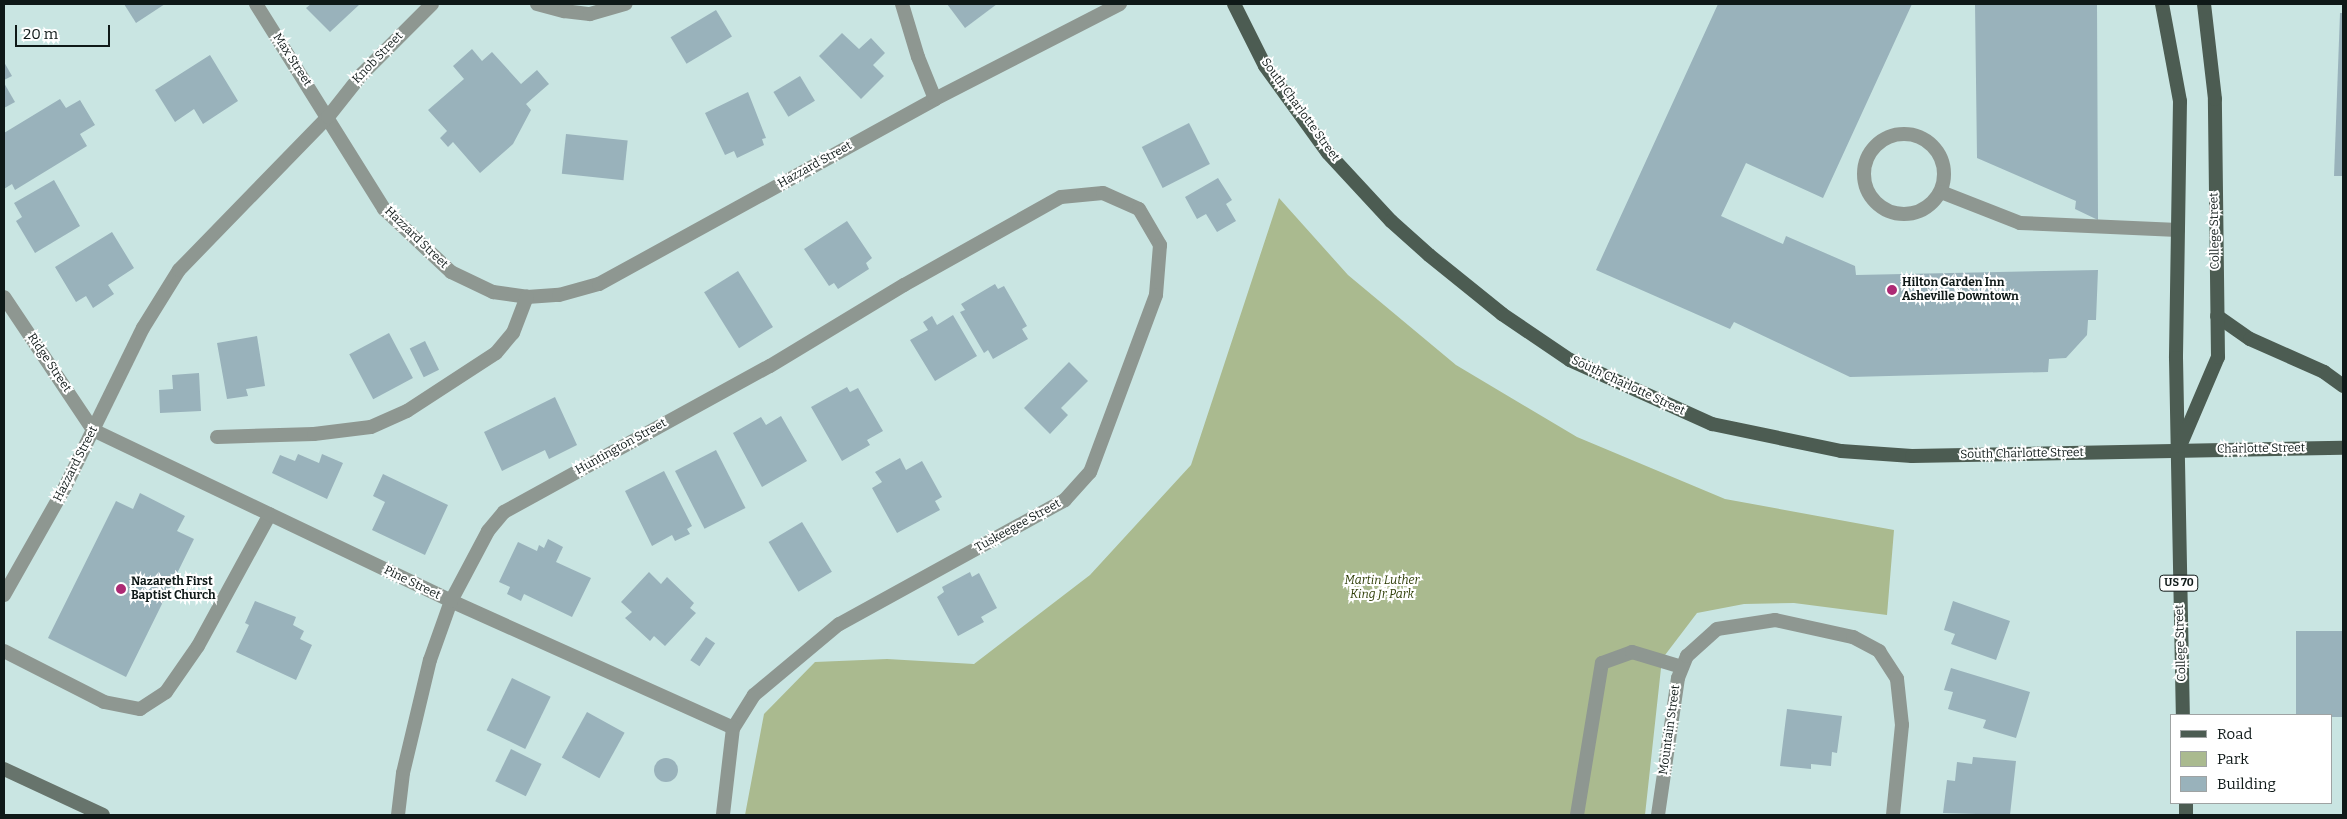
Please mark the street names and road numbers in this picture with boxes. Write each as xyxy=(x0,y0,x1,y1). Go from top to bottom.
street label: Knob Street xyxy=(350,29,406,87)
street label: Max Street xyxy=(270,31,314,89)
street label: South Charlotte Street xyxy=(1258,56,1342,164)
street label: Hazzard Street xyxy=(775,139,855,191)
street label: College Street xyxy=(2207,192,2223,270)
street label: Hazzard Street xyxy=(381,204,451,272)
street label: Ridge Street xyxy=(24,331,74,395)
street label: South Charlotte Street xyxy=(1569,353,1687,419)
street label: Huntington Street xyxy=(573,416,669,478)
street label: Hazzard Street xyxy=(51,424,101,504)
street label: Charlotte Street xyxy=(2217,441,2305,457)
street label: South Charlotte Street xyxy=(1960,446,2084,462)
street label: Tuskeegee Street xyxy=(973,497,1063,555)
street label: Pine Street xyxy=(381,563,443,603)
road number: US 70 xyxy=(2159,574,2199,592)
street label: College Street xyxy=(2172,604,2190,682)
street label: Mountain Street xyxy=(1657,684,1683,776)

